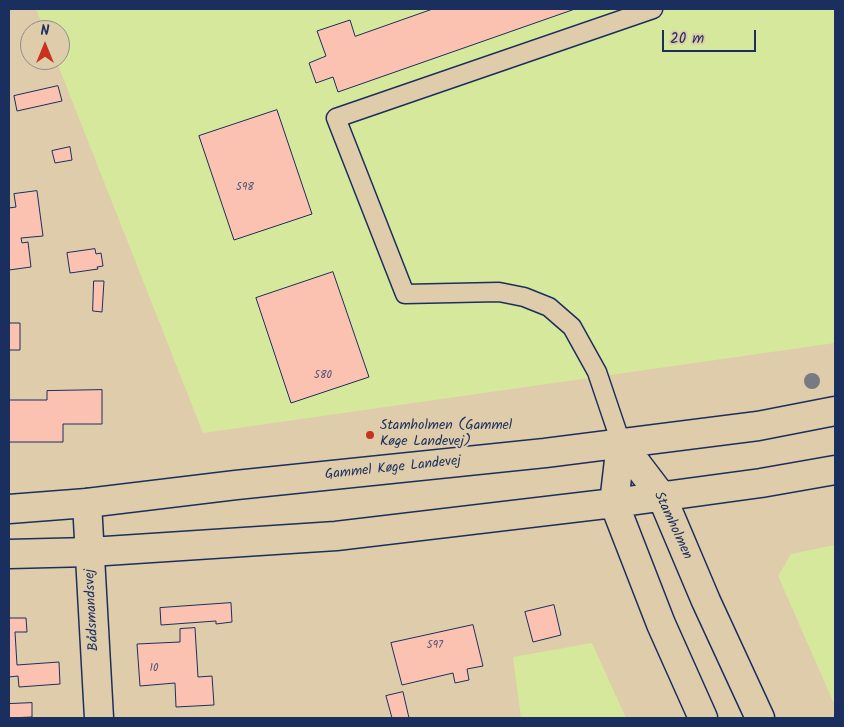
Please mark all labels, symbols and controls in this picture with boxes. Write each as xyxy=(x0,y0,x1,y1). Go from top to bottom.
north arrow xyxy=(20,20,70,70)
text: N xyxy=(41,20,49,42)
scale bar xyxy=(664,20,758,52)
text: 20 m xyxy=(670,27,704,51)
house number: 598 xyxy=(236,181,254,195)
house number: 580 xyxy=(314,369,332,383)
place label: Stamholmen (Gammel Køge Landevej) xyxy=(380,419,512,452)
marker: Stamholmen (Gammel Køge Landevej) xyxy=(364,429,376,441)
street label: Gammel Køge Landevej xyxy=(324,454,462,484)
street label: Stamholmen xyxy=(649,489,695,563)
street label: Bådsmandsvej xyxy=(82,568,104,652)
house number: 597 xyxy=(427,639,443,653)
house number: 10 xyxy=(150,662,158,676)

